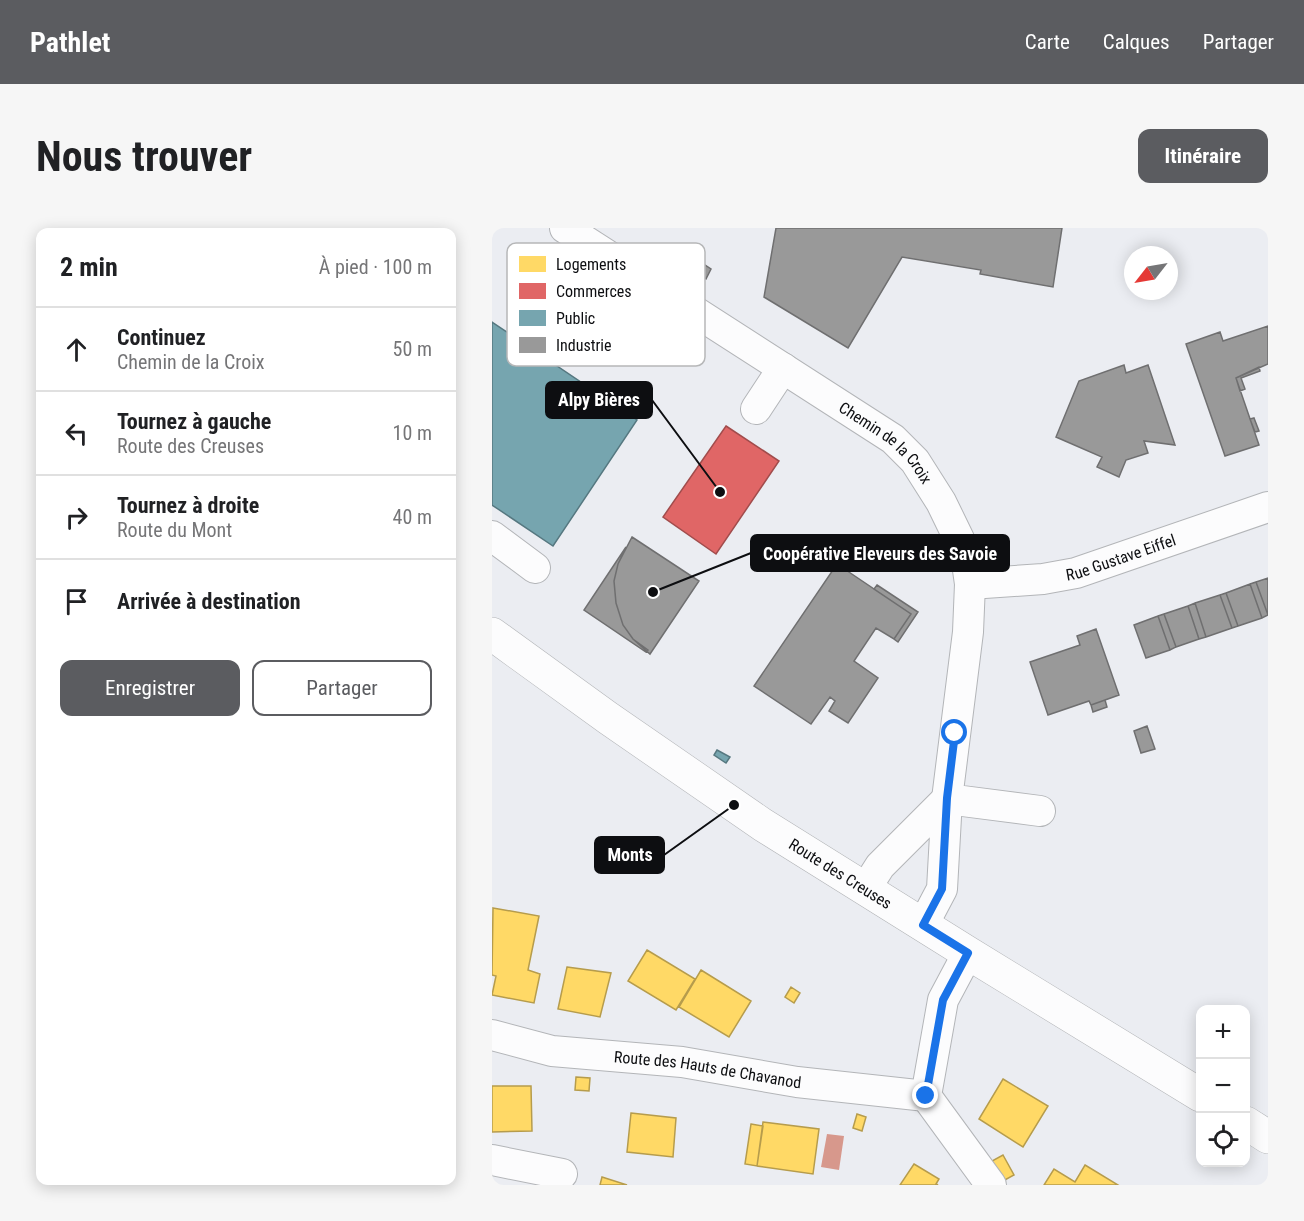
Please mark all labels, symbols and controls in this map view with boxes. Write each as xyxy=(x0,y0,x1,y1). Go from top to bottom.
text: Pathlet xyxy=(30,26,110,59)
text: Carte xyxy=(1025,30,1070,54)
text: Calques xyxy=(1103,30,1170,54)
text: Partager xyxy=(1203,30,1274,54)
button: Itinéraire xyxy=(1138,129,1268,183)
text: Nous trouver xyxy=(36,132,252,181)
legend xyxy=(507,243,705,366)
north arrow xyxy=(1124,246,1178,300)
text: 2 min xyxy=(60,252,118,282)
text: À pied · 100 m xyxy=(319,255,432,279)
text: Logements xyxy=(556,255,626,274)
text: Commerces xyxy=(556,282,632,301)
text: Public xyxy=(556,309,595,328)
text: Continuez xyxy=(117,325,206,350)
icon: ahead xyxy=(60,333,93,366)
text: Industrie xyxy=(556,336,612,355)
text: 50 m xyxy=(393,337,432,361)
text: Chemin de la Croix xyxy=(117,350,265,374)
callout: Alpy Bières xyxy=(546,382,652,418)
text: Alpy Bières xyxy=(558,389,640,410)
street label: Chemin de la Croix xyxy=(835,398,936,487)
text: Tournez à gauche xyxy=(117,409,271,434)
icon: left xyxy=(60,417,93,450)
text: 10 m xyxy=(393,421,432,445)
text: Route des Creuses xyxy=(117,434,264,458)
text: Tournez à droite xyxy=(117,493,259,518)
icon: right xyxy=(60,501,93,534)
text: 40 m xyxy=(393,505,432,529)
text: Route du Mont xyxy=(117,518,232,542)
street label: Rue Gustave Eiffel xyxy=(1064,530,1178,585)
callout: Coopérative Eleveurs des Savoie xyxy=(751,535,1009,571)
text: Coopérative Eleveurs des Savoie xyxy=(763,543,997,564)
icon: arrive xyxy=(60,585,93,618)
text: Arrivée à destination xyxy=(117,589,301,614)
button: Enregistrer xyxy=(60,660,240,716)
button: Partager xyxy=(252,660,432,716)
route start xyxy=(941,719,967,745)
street label: Route des Creuses xyxy=(785,835,895,913)
callout: Monts xyxy=(595,837,664,873)
text: Monts xyxy=(607,844,653,865)
map controls xyxy=(1196,1005,1250,1167)
button: + xyxy=(1196,1005,1250,1059)
street label: Route des Hauts de Chavanod xyxy=(613,1047,802,1092)
button: − xyxy=(1196,1059,1250,1113)
route end xyxy=(912,1082,938,1108)
button: locate xyxy=(1196,1113,1250,1167)

